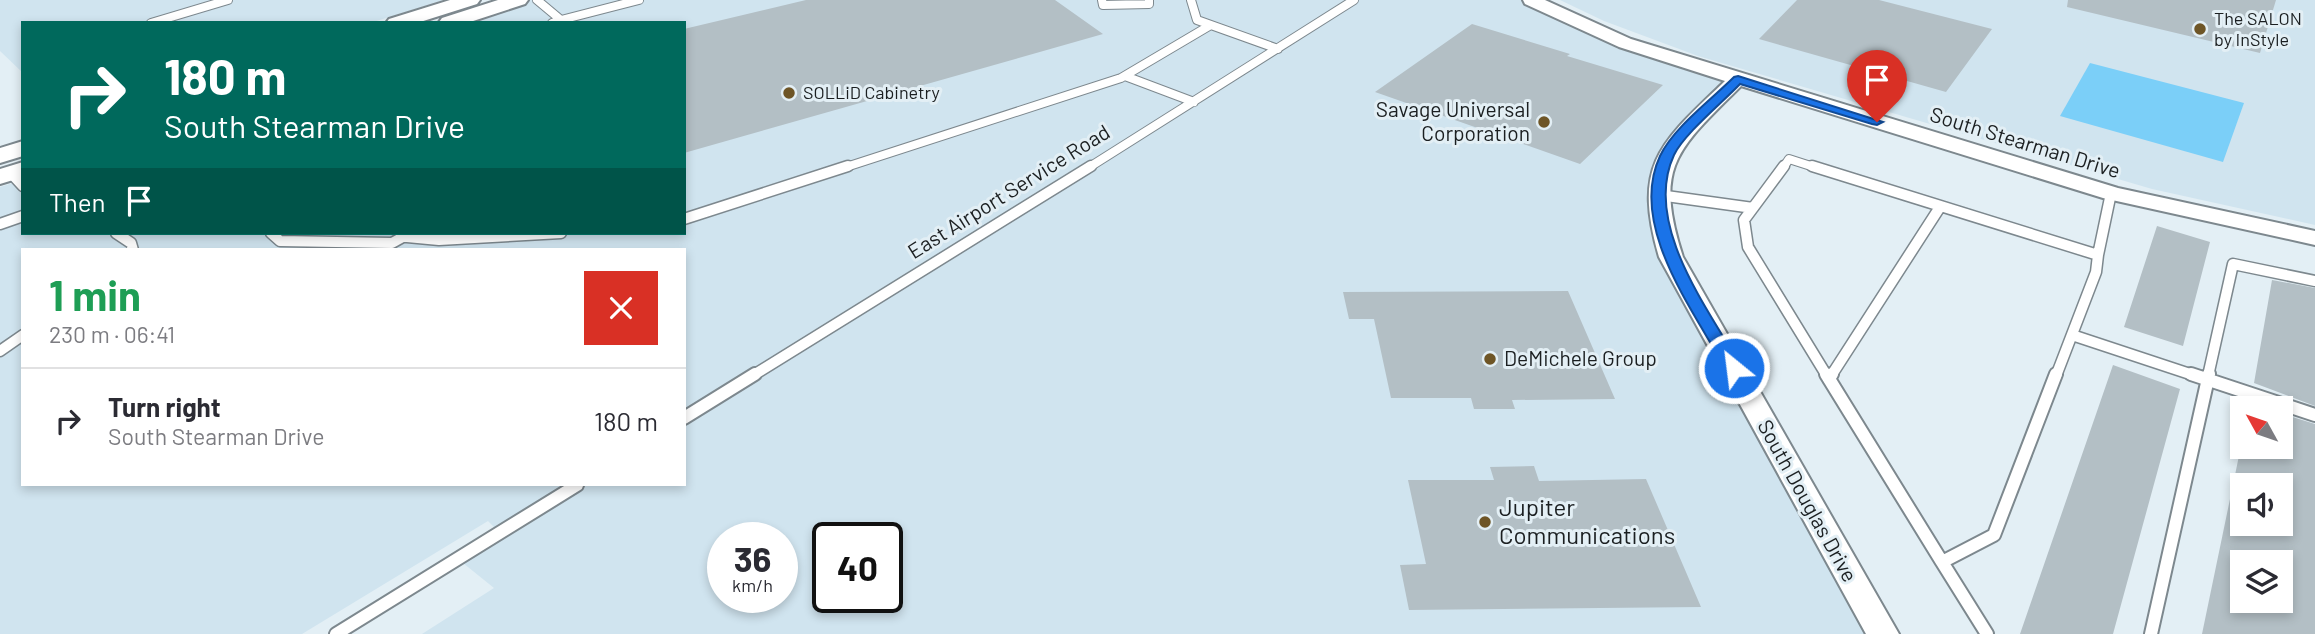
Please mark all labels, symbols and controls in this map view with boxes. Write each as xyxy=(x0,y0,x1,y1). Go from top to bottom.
place label: The SALON by InStyle xyxy=(2214,7,2302,50)
marker: The SALON by InStyle xyxy=(2192,21,2208,37)
text: 180 m xyxy=(164,46,287,105)
icon: right xyxy=(49,49,140,140)
pin xyxy=(1847,50,1907,122)
icon: arrive xyxy=(1858,61,1896,99)
place label: SOLLiD Cabinetry xyxy=(803,81,940,103)
marker: SOLLiD Cabinetry xyxy=(781,85,797,101)
place label: Savage Universal Corporation xyxy=(1376,96,1530,145)
street label: South Stearman Drive xyxy=(1927,101,2124,182)
text: South Stearman Drive xyxy=(164,106,465,144)
marker: Savage Universal Corporation xyxy=(1536,114,1552,130)
street label: East Airport Service Road xyxy=(903,118,1114,263)
icon: arrive xyxy=(120,182,158,220)
text: Then xyxy=(49,186,106,217)
text: 1 min xyxy=(49,269,141,319)
button: close xyxy=(584,271,658,345)
text: 230 m · 06:41 xyxy=(49,320,175,348)
position arrow xyxy=(1697,331,1771,405)
place label: DeMichele Group xyxy=(1504,345,1657,370)
marker: DeMichele Group xyxy=(1482,351,1498,367)
text: Turn right xyxy=(108,391,221,422)
north arrow xyxy=(2230,396,2292,458)
map controls xyxy=(2230,396,2293,613)
icon: right xyxy=(49,402,87,440)
text: 180 m xyxy=(594,405,658,436)
street label: South Douglas Drive xyxy=(1753,415,1863,586)
text: South Stearman Drive xyxy=(108,422,324,450)
button: sound xyxy=(2230,473,2293,536)
place label: Jupiter Communications xyxy=(1499,492,1675,549)
marker: Jupiter Communications xyxy=(1477,514,1493,530)
speed limit sign: 40 xyxy=(812,522,903,613)
text: 36 xyxy=(734,537,771,579)
button: layers xyxy=(2230,550,2293,613)
text: km/h xyxy=(732,574,773,596)

